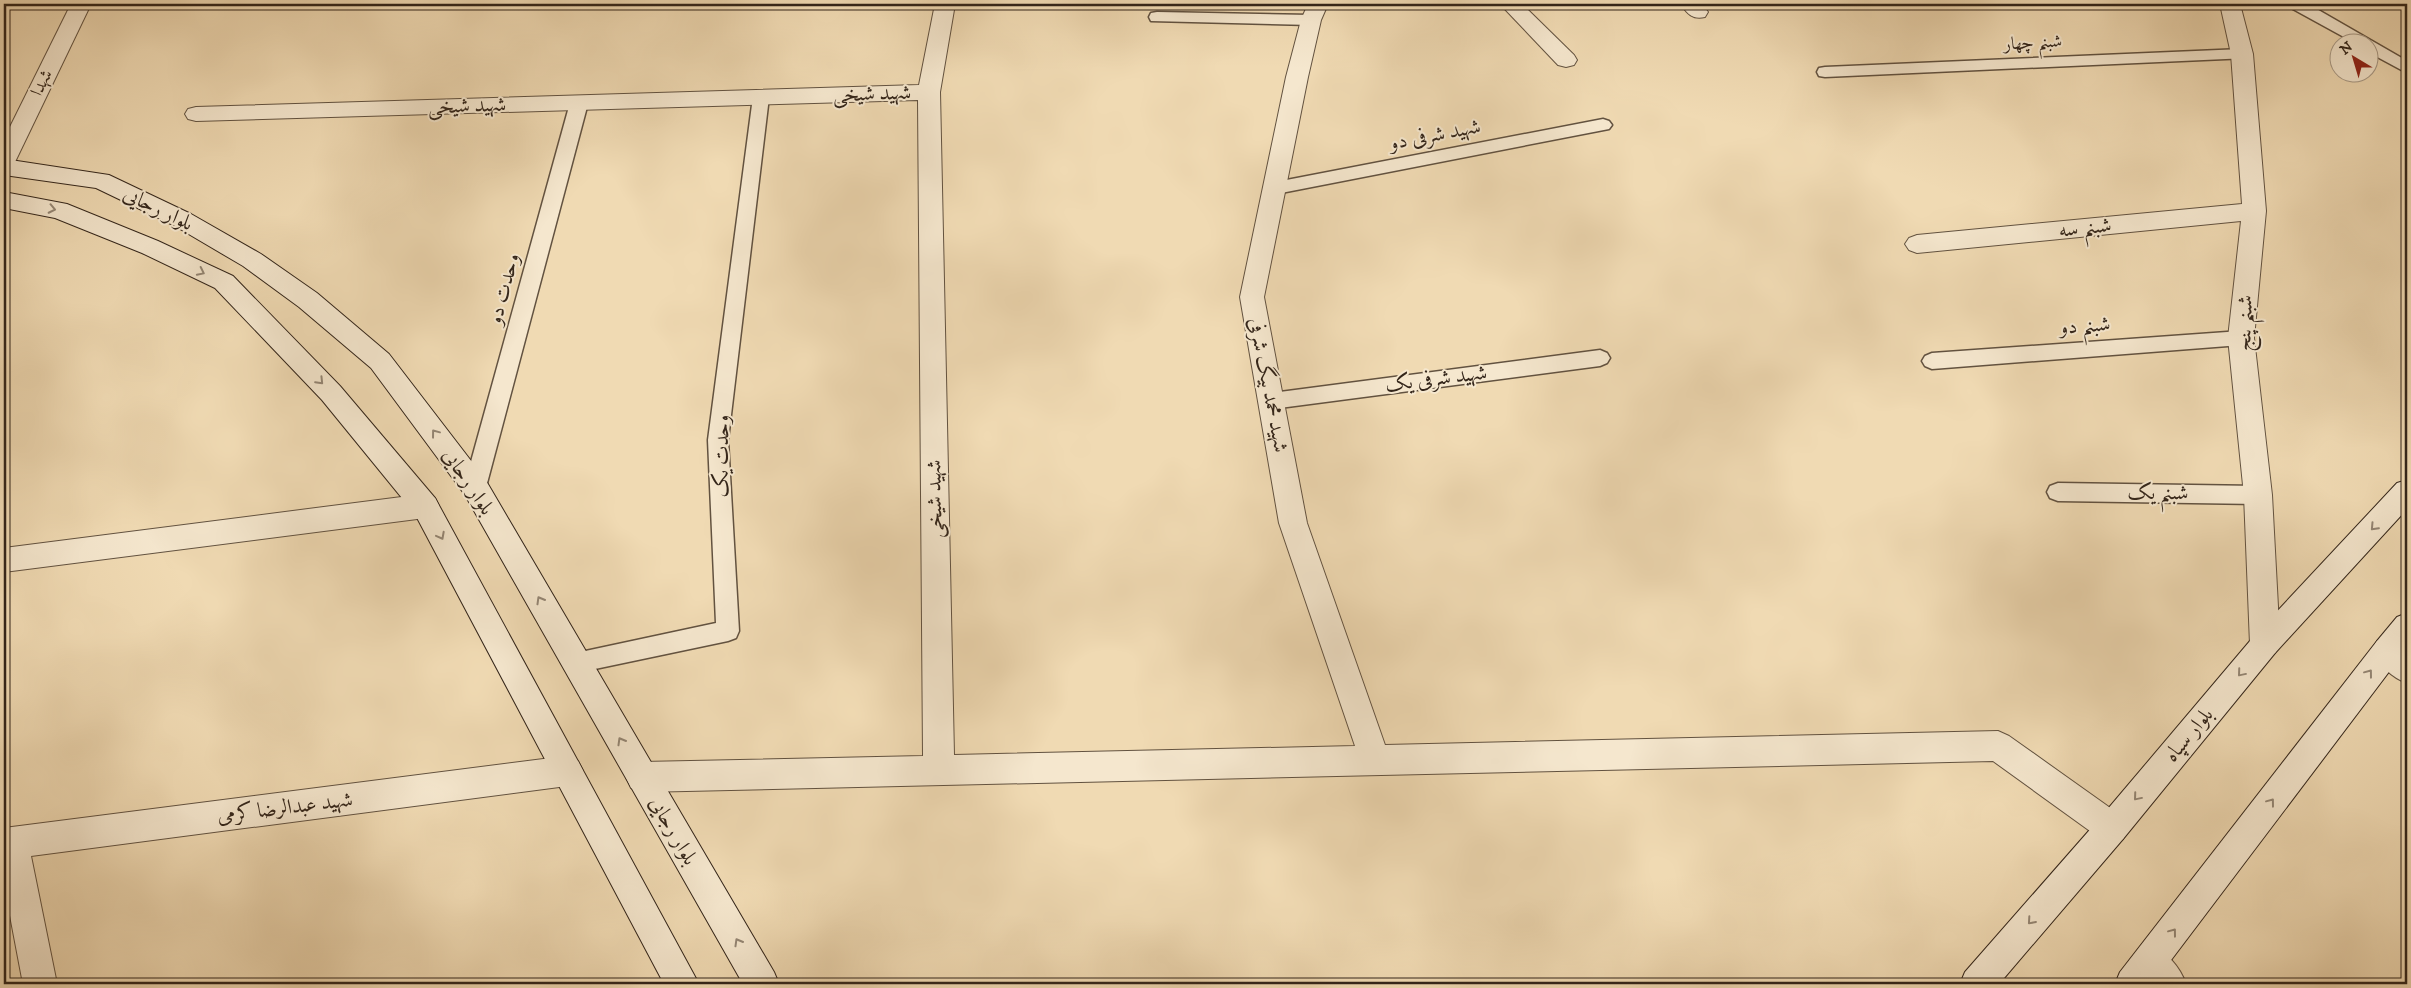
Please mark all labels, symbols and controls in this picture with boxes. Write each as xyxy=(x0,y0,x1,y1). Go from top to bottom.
street label: شبنم چهار xyxy=(2001,30,2063,62)
north arrow xyxy=(2328,32,2378,82)
text: N xyxy=(2337,38,2357,59)
street label: شهدا xyxy=(26,66,58,100)
street label: شهید شیخی xyxy=(832,80,912,108)
street label: شهید شیخی xyxy=(427,92,507,120)
street label: شهید شرفی دو xyxy=(1385,113,1483,157)
street label: بلوار رجایی xyxy=(119,181,197,237)
one-way arrow xyxy=(47,203,56,214)
street label: شبنم سه xyxy=(2057,212,2114,251)
street label: وحدت دو xyxy=(482,250,526,329)
one-way arrow xyxy=(196,265,205,276)
street label: شبنم پنج xyxy=(2231,294,2266,352)
street label: شبنم دو xyxy=(2057,311,2112,348)
street label: شهید محمد بیگ شرفی xyxy=(1242,315,1295,455)
street label: شهید شرفی یک xyxy=(1384,360,1488,398)
one-way arrow xyxy=(314,375,323,384)
street label: وحدت یک xyxy=(708,414,736,498)
one-way arrow xyxy=(432,429,441,439)
street label: بلوار رجایی xyxy=(436,444,500,520)
street label: شهید شیخی xyxy=(921,459,949,539)
street label: شبنم یک xyxy=(2127,479,2189,514)
one-way arrow xyxy=(2371,521,2380,530)
one-way arrow xyxy=(435,531,445,540)
one-way arrow xyxy=(536,597,546,606)
one-way arrow xyxy=(2238,667,2247,676)
one-way arrow xyxy=(2363,669,2372,679)
street label: بلوار سپاه xyxy=(2159,702,2219,768)
one-way arrow xyxy=(617,737,627,746)
street label: شهید عبدالرضا کرمی xyxy=(216,787,354,829)
street label: بلوار رجایی xyxy=(643,792,703,870)
one-way arrow xyxy=(2134,792,2143,801)
one-way arrow xyxy=(2265,799,2274,808)
one-way arrow xyxy=(2028,915,2037,924)
one-way arrow xyxy=(2167,928,2176,938)
one-way arrow xyxy=(734,938,744,947)

